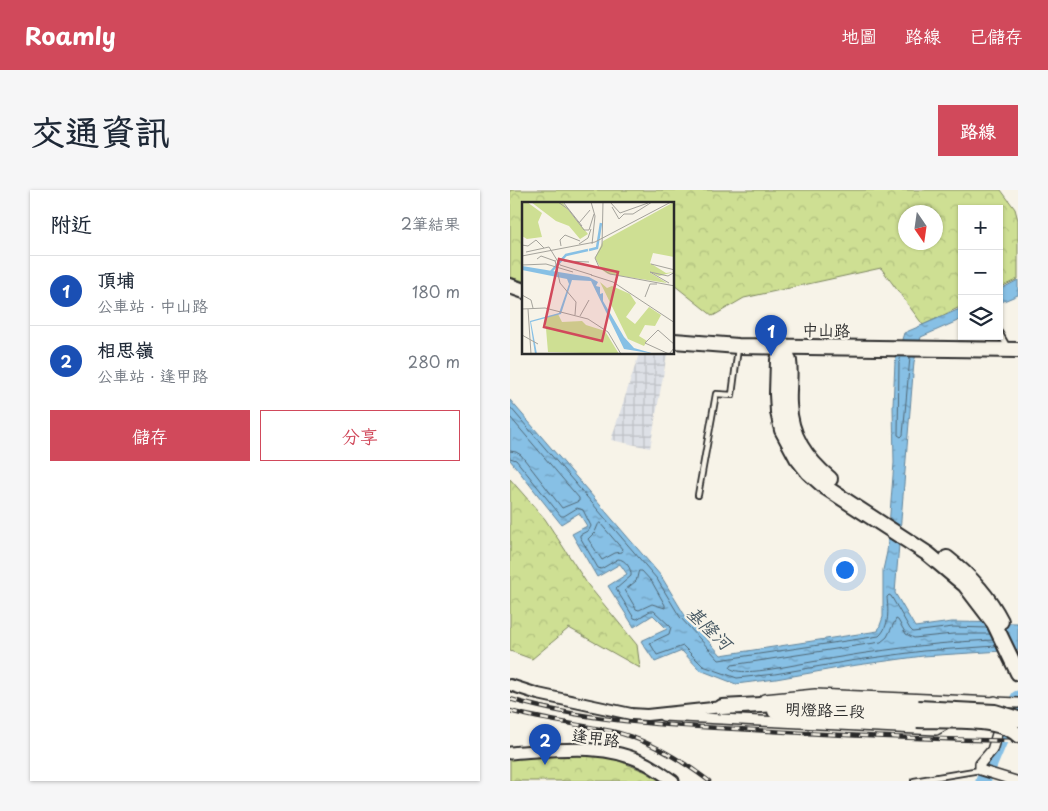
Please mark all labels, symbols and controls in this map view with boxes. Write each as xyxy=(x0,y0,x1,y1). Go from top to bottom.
text: Roamly xyxy=(25,17,116,53)
text: 地圖 xyxy=(841,22,877,49)
text: 路線 xyxy=(905,22,941,49)
text: 已儲存 xyxy=(969,22,1023,49)
text: 交通資訊 xyxy=(30,104,170,157)
button: 路線 xyxy=(938,105,1018,156)
inset map xyxy=(522,202,675,355)
north arrow xyxy=(898,205,943,250)
map controls xyxy=(958,205,1003,340)
button: + xyxy=(958,205,1003,250)
text: 附近 xyxy=(50,207,92,239)
text: 2筆結果 xyxy=(401,211,460,235)
button: − xyxy=(958,250,1003,295)
text: 頂埔 xyxy=(97,265,135,293)
text: 1 xyxy=(62,279,70,303)
text: 180 m xyxy=(412,279,460,303)
text: 公車站 · 中山路 xyxy=(97,293,208,317)
button: layers xyxy=(958,295,1003,340)
pin: 1 xyxy=(755,315,787,356)
street label: 中山路 xyxy=(802,317,850,341)
text: 相思嶺 xyxy=(97,335,154,363)
text: 2 xyxy=(60,349,72,373)
text: 280 m xyxy=(408,349,460,373)
text: 公車站 · 逢甲路 xyxy=(97,363,208,387)
button: 儲存 xyxy=(50,410,250,461)
button: 分享 xyxy=(260,410,460,461)
your location xyxy=(832,557,858,583)
water label: 基隆河 xyxy=(681,599,741,658)
street label: 明燈路三段 xyxy=(785,696,865,722)
street label: 逢甲路 xyxy=(571,722,621,752)
pin: 2 xyxy=(529,724,561,765)

